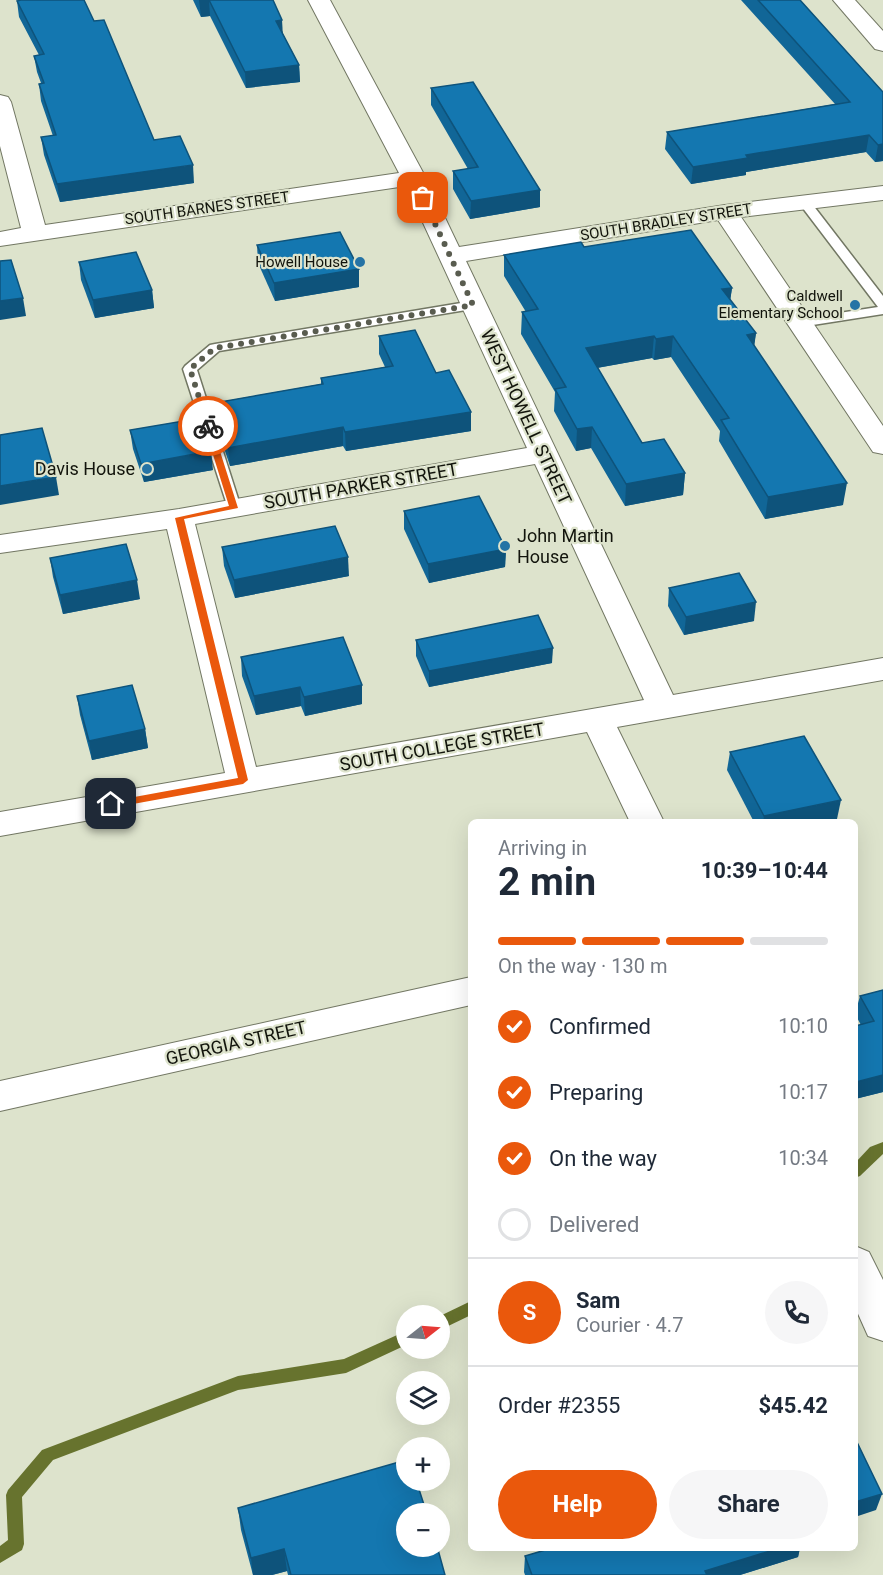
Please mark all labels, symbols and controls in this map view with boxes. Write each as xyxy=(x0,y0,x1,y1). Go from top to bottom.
pin xyxy=(397,172,448,223)
icon: bag xyxy=(406,181,439,214)
street label: SOUTH BARNES STREET xyxy=(124,188,290,228)
street label: SOUTH BRADLEY STREET xyxy=(579,200,753,244)
place label: Howell House xyxy=(255,253,348,271)
marker: Howell House xyxy=(353,255,367,269)
place label: Caldwell Elementary School xyxy=(719,287,843,322)
marker: Caldwell Elementary School xyxy=(848,298,862,312)
street label: WEST HOWELL STREET xyxy=(477,326,576,508)
courier xyxy=(178,396,238,456)
icon: bike xyxy=(192,410,225,443)
place label: Davis House xyxy=(35,458,135,479)
street label: SOUTH PARKER STREET xyxy=(262,458,460,513)
marker: Davis House xyxy=(140,462,154,476)
place label: John Martin House xyxy=(517,525,614,567)
marker: John Martin House xyxy=(498,539,512,553)
street label: SOUTH COLLEGE STREET xyxy=(338,718,546,775)
pin xyxy=(85,778,136,829)
icon: home xyxy=(94,787,127,820)
text: Arriving in xyxy=(498,836,587,860)
text: 10:39–10:44 xyxy=(701,858,828,883)
text: 2 min xyxy=(498,859,596,905)
text: On the way · 130 m xyxy=(498,954,667,978)
icon: check xyxy=(498,1010,531,1043)
text: Confirmed xyxy=(549,1014,651,1039)
text: 10:10 xyxy=(778,1014,828,1038)
street label: GEORGIA STREET xyxy=(164,1016,308,1069)
icon: check xyxy=(498,1076,531,1109)
text: Preparing xyxy=(549,1080,643,1105)
text: 10:17 xyxy=(778,1080,828,1104)
icon: check xyxy=(498,1142,531,1175)
text: On the way xyxy=(549,1146,657,1171)
text: 10:34 xyxy=(778,1146,828,1170)
text: Delivered xyxy=(549,1212,639,1237)
button: phone xyxy=(765,1281,828,1344)
text: Sam xyxy=(576,1288,620,1313)
text: S xyxy=(523,1300,536,1325)
north arrow xyxy=(396,1305,450,1359)
map controls xyxy=(396,1305,450,1557)
text: Courier · 4.7 xyxy=(576,1313,683,1337)
button: layers xyxy=(396,1371,450,1425)
text: Order #2355 xyxy=(498,1393,620,1418)
text: $45.42 xyxy=(759,1393,828,1418)
button: + xyxy=(396,1437,450,1491)
button: Help xyxy=(498,1470,657,1539)
button: Share xyxy=(669,1470,828,1539)
button: − xyxy=(396,1503,450,1557)

